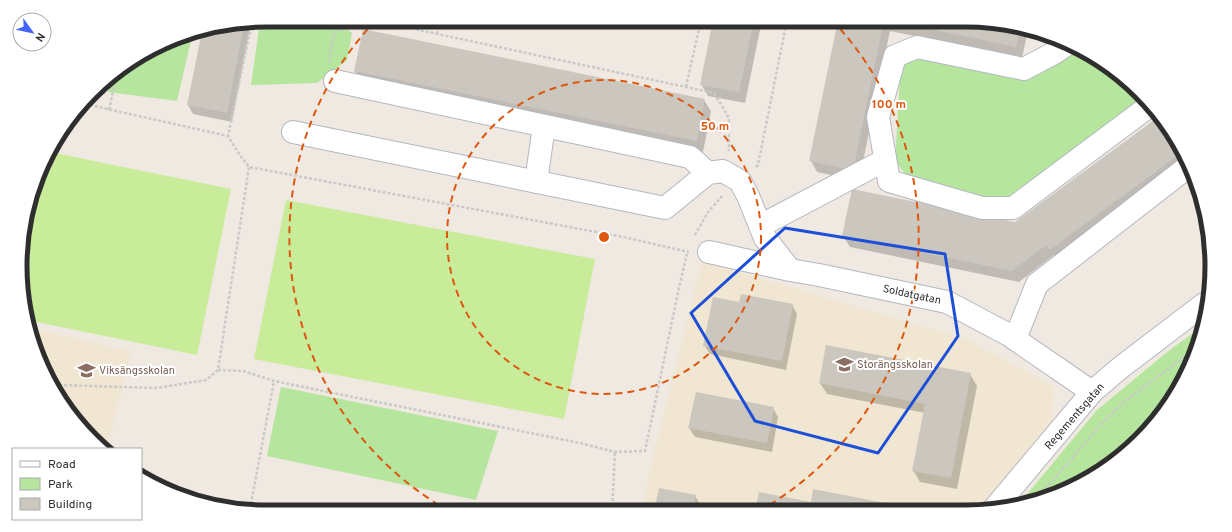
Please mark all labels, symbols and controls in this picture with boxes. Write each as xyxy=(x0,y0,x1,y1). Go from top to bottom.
north arrow xyxy=(12,12,52,52)
text: N xyxy=(32,30,48,44)
text: 100 m xyxy=(872,97,906,113)
text: 50 m xyxy=(701,119,729,135)
centre of rings xyxy=(597,230,611,244)
street label: Soldatgatan xyxy=(881,282,942,308)
school or university icon: Storängsskolan xyxy=(834,354,854,374)
place label: Storängsskolan xyxy=(857,358,933,372)
school or university icon: Viksängsskolan xyxy=(76,360,96,380)
place label: Viksängsskolan xyxy=(99,364,175,378)
street label: Regementsgatan xyxy=(1042,380,1108,453)
legend xyxy=(12,448,142,520)
text: Road xyxy=(48,457,76,473)
text: Park xyxy=(48,477,73,493)
text: Building xyxy=(48,497,92,513)

